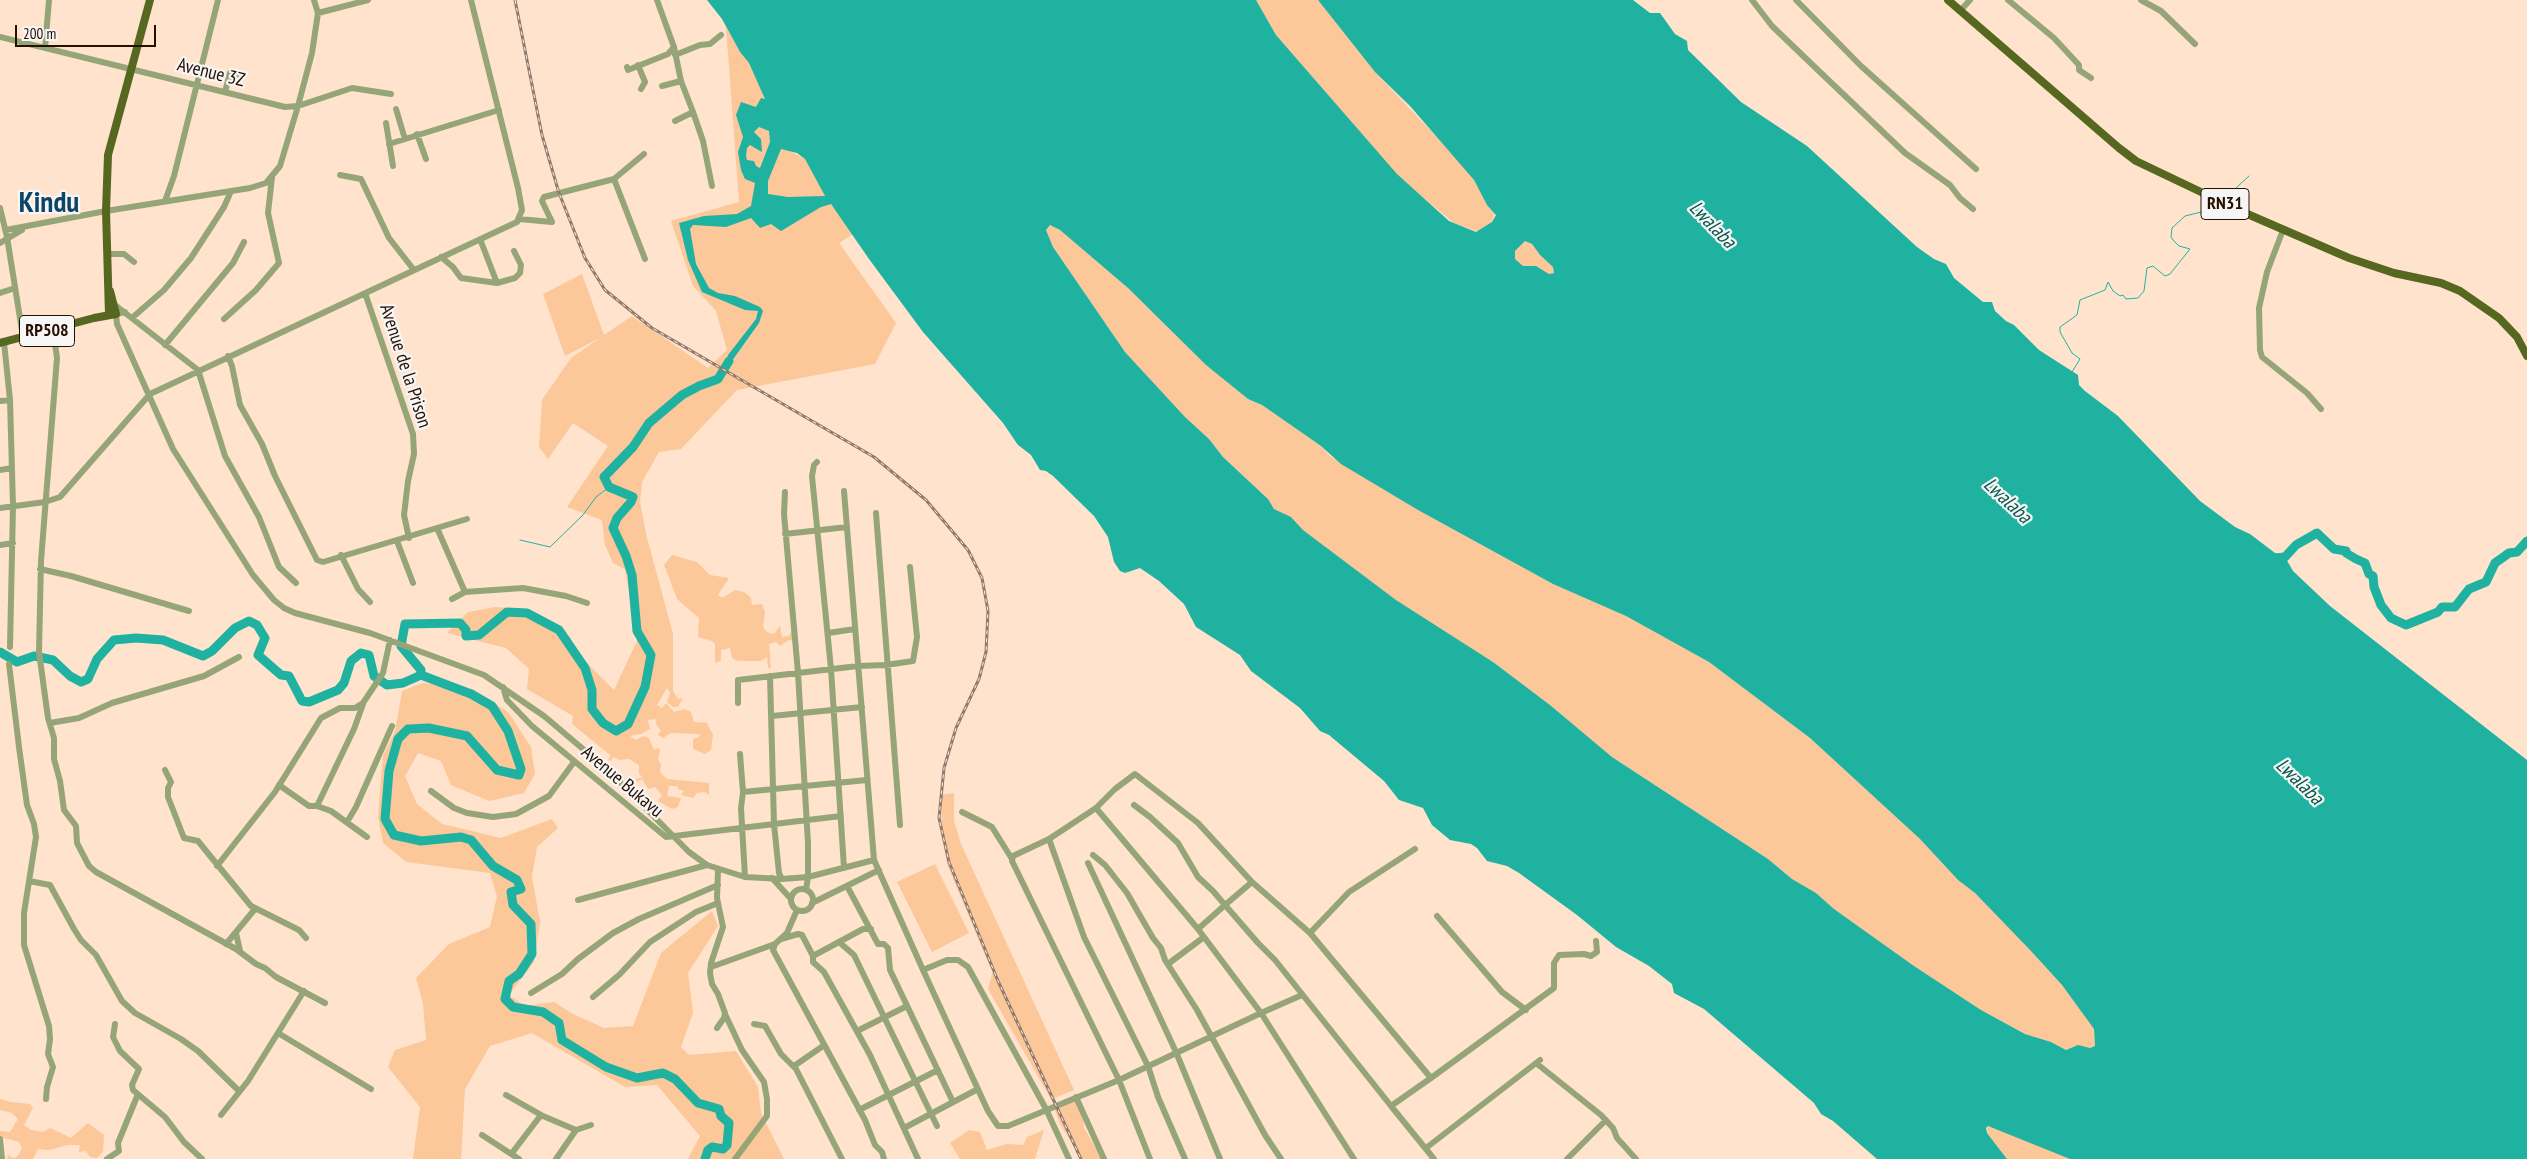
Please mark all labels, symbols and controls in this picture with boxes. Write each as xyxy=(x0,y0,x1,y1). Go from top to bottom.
scale bar xyxy=(18,15,159,47)
text: 200 m xyxy=(23,24,56,43)
street label: Avenue 3Z xyxy=(175,54,247,92)
district label: Kindu xyxy=(19,187,79,221)
road number: RN31 xyxy=(2201,188,2249,220)
water label: Lwalaba xyxy=(1684,196,1740,254)
street label: Avenue de la Prison xyxy=(374,301,436,431)
road number: RP508 xyxy=(20,316,74,346)
water label: Lwalaba xyxy=(1978,473,2036,529)
street label: Avenue Bukavu xyxy=(576,741,668,823)
water label: Lwalaba xyxy=(2270,754,2328,810)

